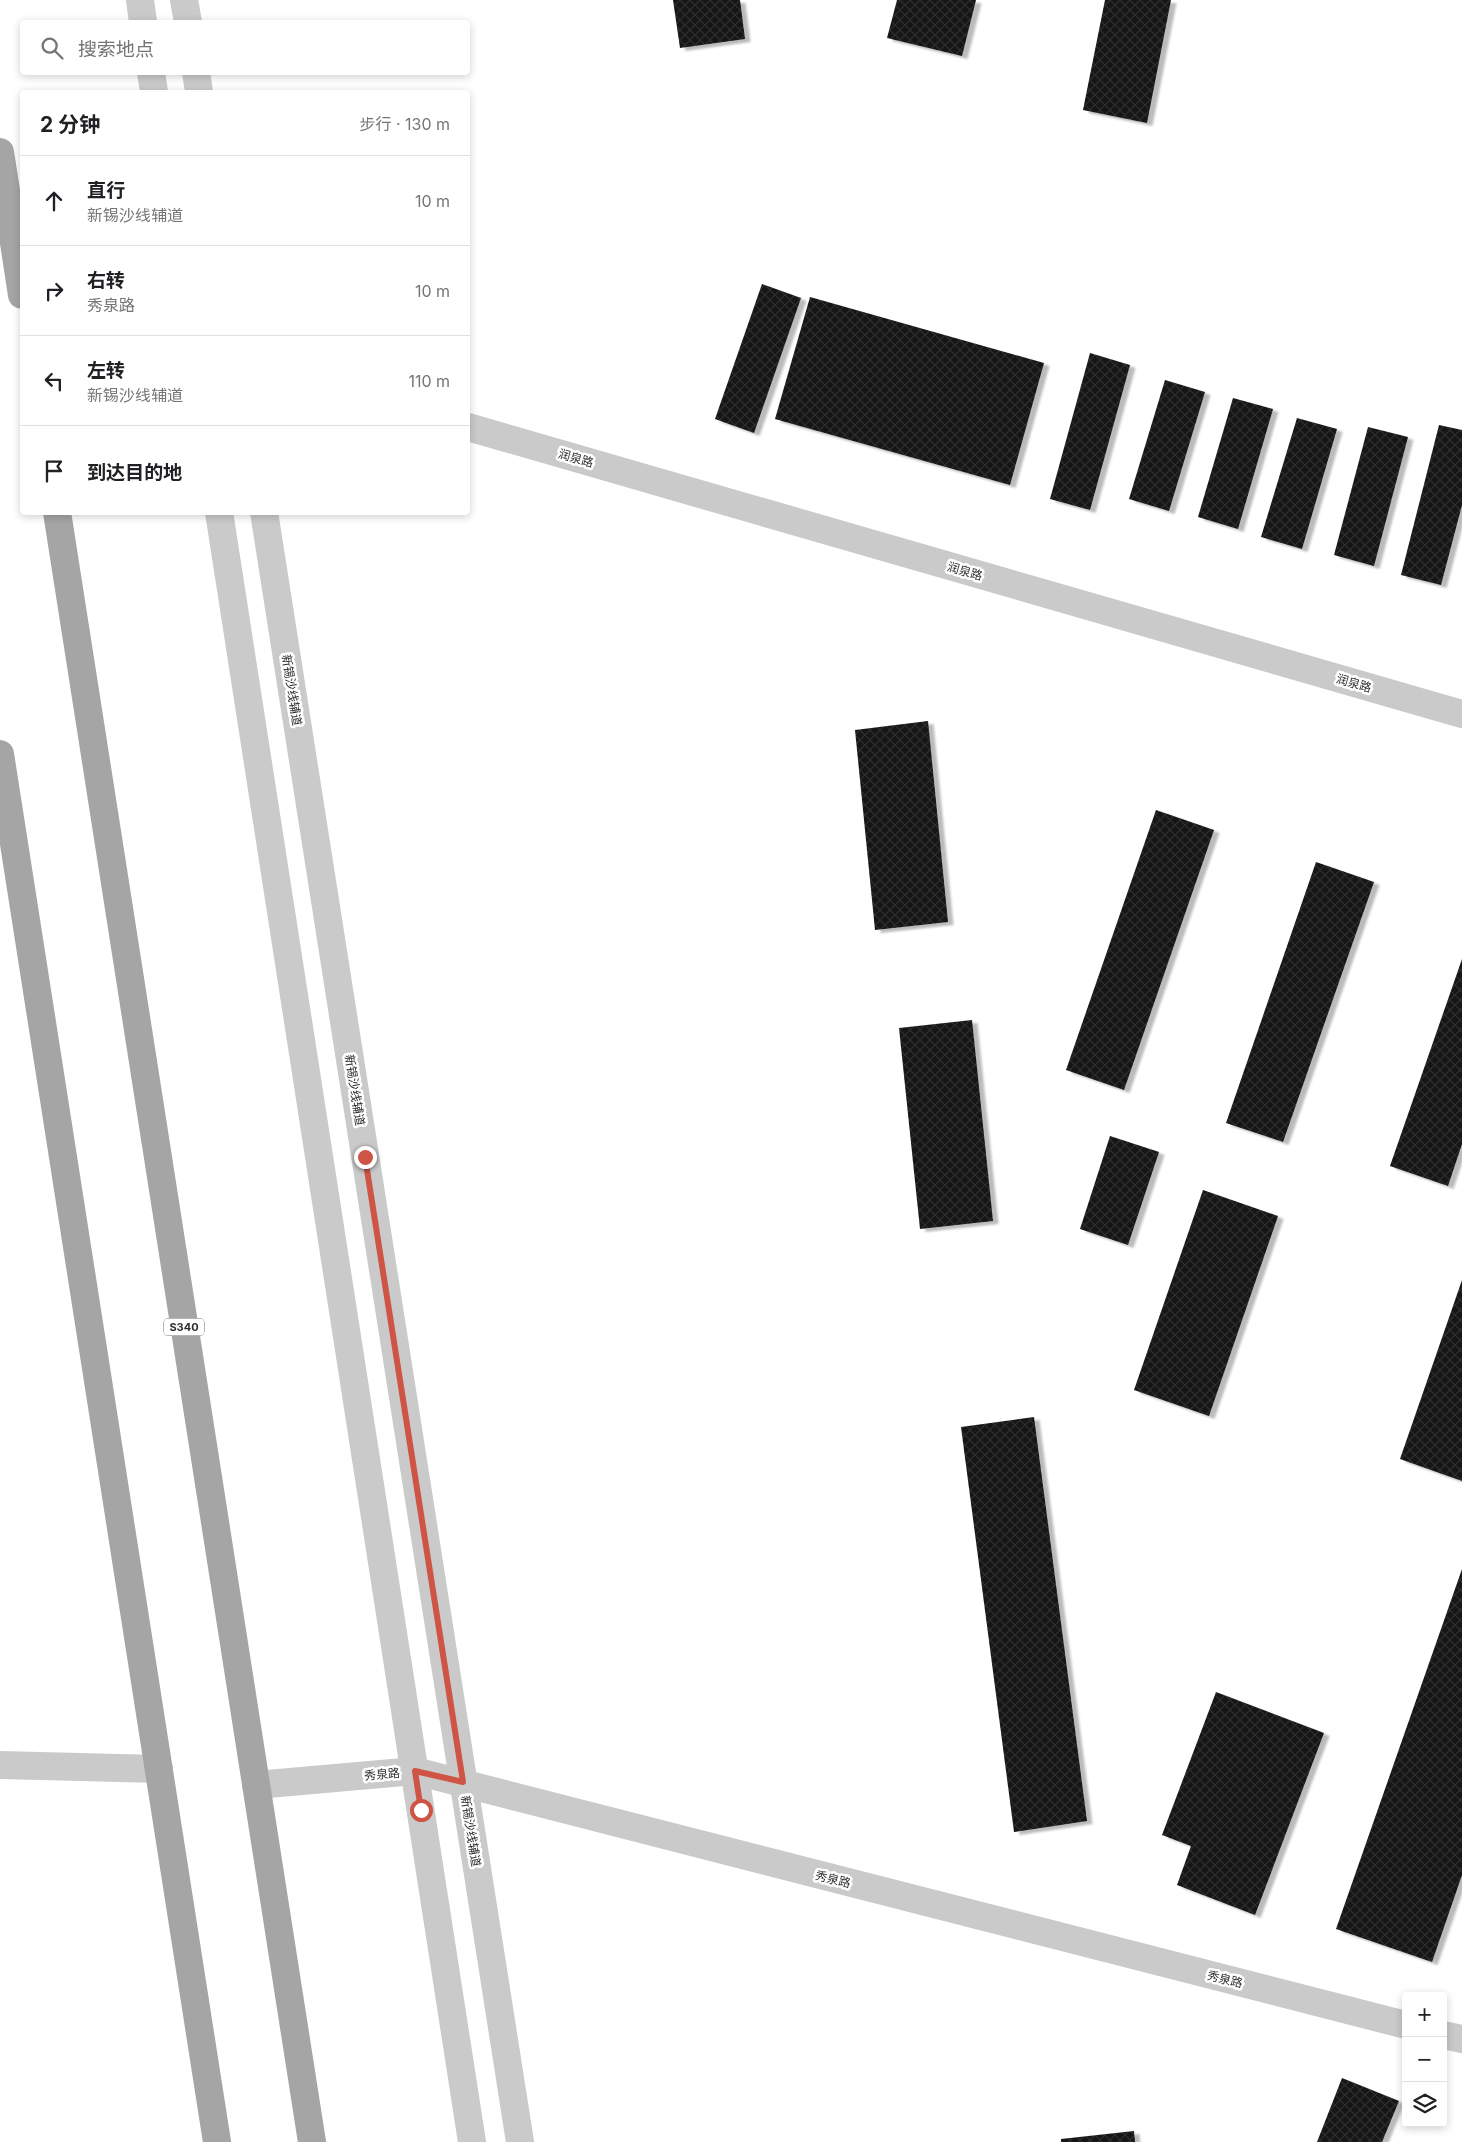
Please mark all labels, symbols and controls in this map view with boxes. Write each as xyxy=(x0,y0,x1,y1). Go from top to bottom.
search box xyxy=(20,20,470,75)
icon: search xyxy=(38,34,66,62)
text: 搜索地点 xyxy=(78,38,154,61)
text: 2 分钟 xyxy=(40,112,100,137)
text: 步行 · 130 m xyxy=(359,114,450,134)
text: 直行 xyxy=(87,179,125,202)
icon: ahead xyxy=(40,187,68,215)
text: 10 m xyxy=(415,191,450,211)
text: 新锡沙线辅道 xyxy=(87,205,183,225)
text: 右转 xyxy=(87,269,125,292)
icon: right xyxy=(40,277,68,305)
text: 10 m xyxy=(415,281,450,301)
text: 秀泉路 xyxy=(87,295,135,315)
text: 左转 xyxy=(87,359,125,382)
icon: left xyxy=(40,367,68,395)
text: 110 m xyxy=(408,371,450,391)
text: 新锡沙线辅道 xyxy=(87,385,183,405)
street label: 润泉路 xyxy=(557,446,595,470)
icon: arrive xyxy=(40,457,68,485)
text: 到达目的地 xyxy=(87,461,182,484)
street label: 润泉路 xyxy=(946,559,984,583)
street label: 新锡沙线辅道 xyxy=(279,653,305,727)
street label: 润泉路 xyxy=(1335,671,1373,695)
street label: 新锡沙线辅道 xyxy=(342,1053,368,1127)
route end xyxy=(354,1146,377,1169)
road number: S340 xyxy=(164,1318,204,1335)
street label: 秀泉路 xyxy=(363,1765,401,1783)
street label: 新锡沙线辅道 xyxy=(458,1794,484,1868)
route start xyxy=(410,1799,433,1822)
street label: 秀泉路 xyxy=(814,1867,852,1891)
street label: 秀泉路 xyxy=(1206,1967,1244,1991)
map controls xyxy=(1402,1992,1447,2127)
button: + xyxy=(1402,1992,1447,2037)
button: − xyxy=(1402,2037,1447,2082)
button: layers xyxy=(1402,2082,1447,2127)

